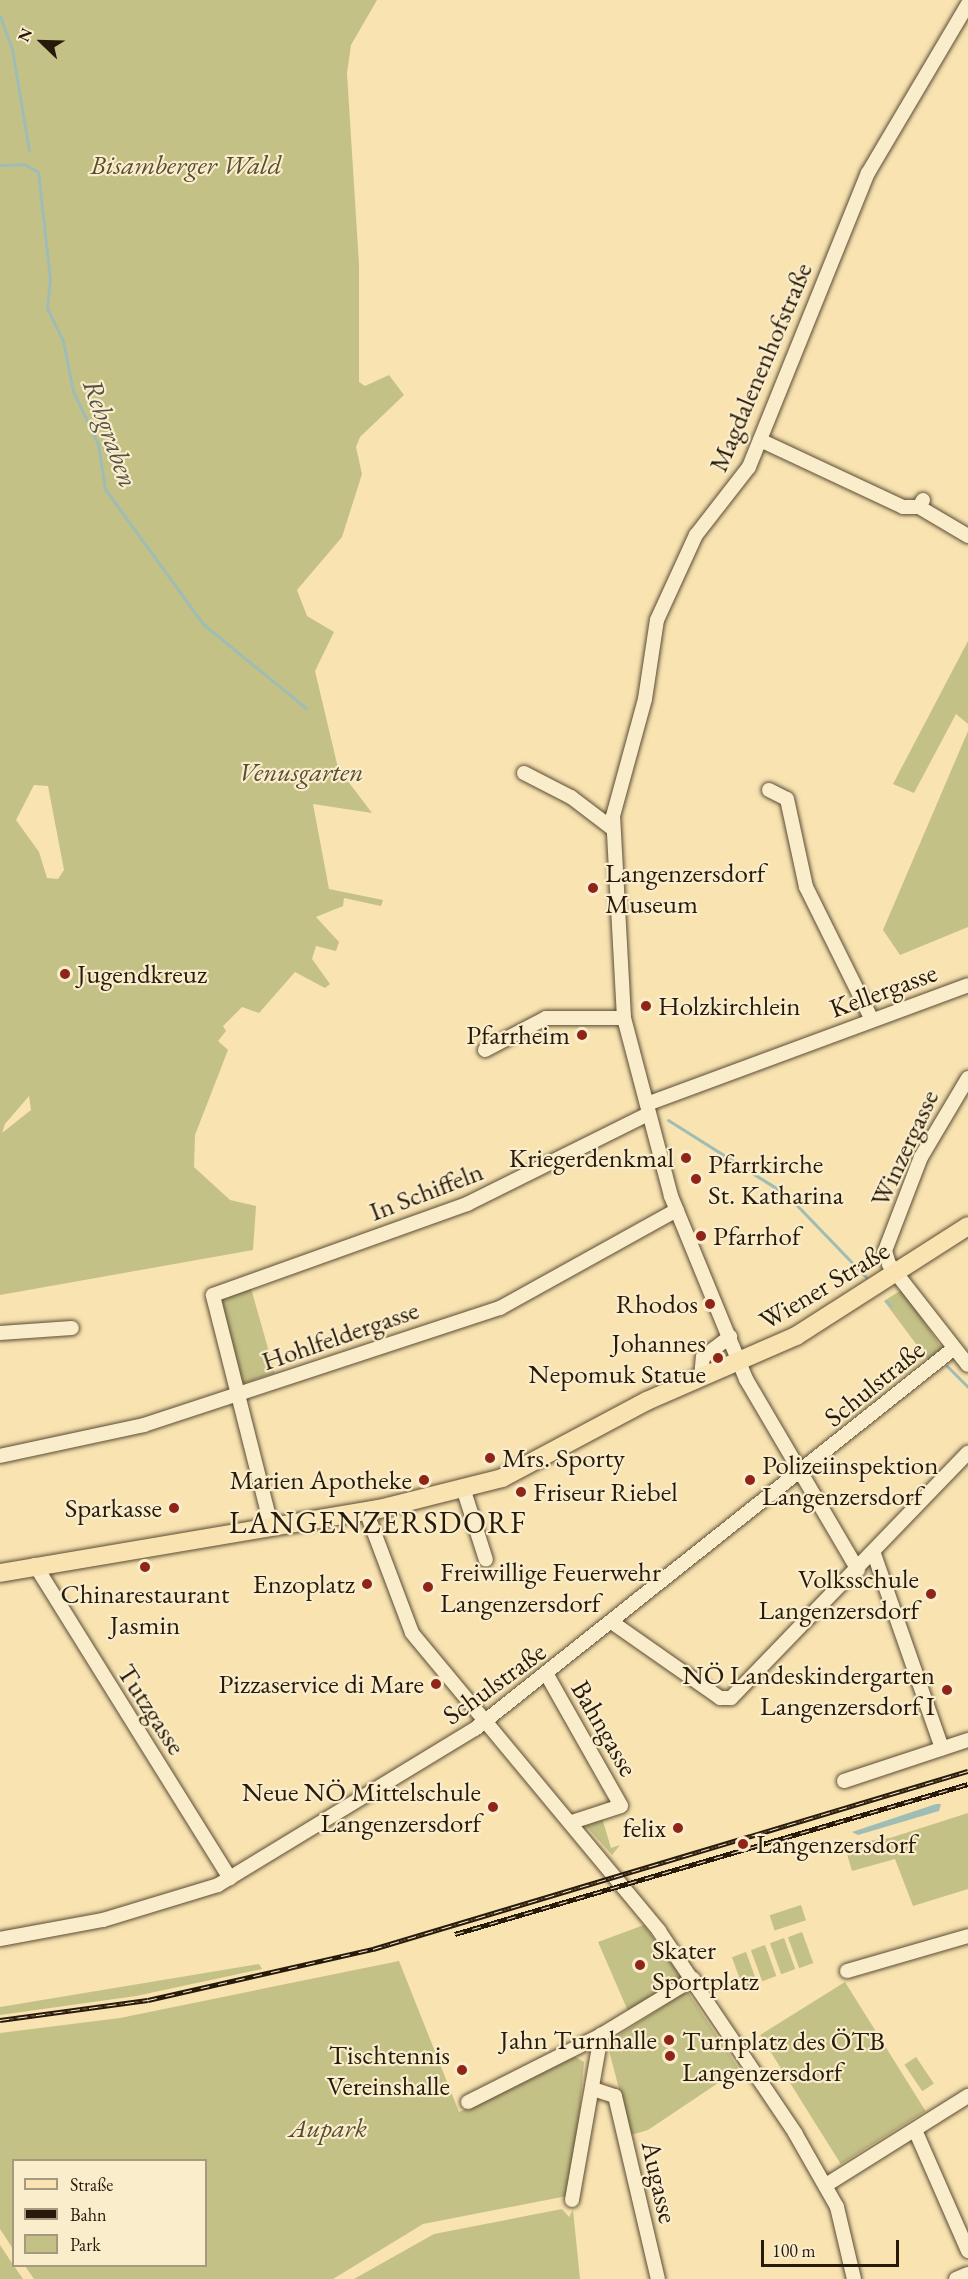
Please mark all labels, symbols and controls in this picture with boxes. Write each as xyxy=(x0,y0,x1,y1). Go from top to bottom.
north arrow xyxy=(12,12,72,72)
text: N xyxy=(13,25,37,45)
park label: Bisamberger Wald xyxy=(90,149,282,181)
street label: Magdalenenhofstraße xyxy=(701,258,819,476)
water label: Rehgraben xyxy=(76,374,146,492)
park label: Venusgarten xyxy=(238,756,364,788)
place label: Langenzersdorf Museum xyxy=(605,856,765,919)
marker: Langenzersdorf Museum xyxy=(586,881,600,895)
street label: Kellergasse xyxy=(825,956,941,1024)
place label: Jugendkreuz xyxy=(77,958,207,990)
marker: Jugendkreuz xyxy=(58,967,72,981)
place label: Holzkirchlein xyxy=(658,990,801,1022)
marker: Holzkirchlein xyxy=(639,999,653,1013)
place label: Pfarrheim xyxy=(466,1019,570,1051)
marker: Pfarrheim xyxy=(575,1028,589,1042)
street label: Winzergasse xyxy=(863,1084,945,1212)
place label: Kriegerdenkmal xyxy=(509,1142,674,1174)
place label: Pfarrkirche St. Katharina xyxy=(708,1147,844,1210)
marker: Kriegerdenkmal xyxy=(679,1151,693,1165)
street label: In Schiffeln xyxy=(365,1155,487,1227)
marker: Pfarrkirche St. Katharina xyxy=(689,1172,703,1186)
place label: Pfarrhof xyxy=(713,1220,800,1252)
marker: Pfarrhof xyxy=(694,1229,708,1243)
street label: Wiener Straße xyxy=(753,1234,895,1336)
place label: Rhodos xyxy=(616,1288,698,1320)
street label: Hohlfeldergasse xyxy=(257,1293,423,1377)
marker: Rhodos xyxy=(703,1297,717,1311)
place label: Johannes Nepomuk Statue xyxy=(528,1326,706,1389)
street label: Schulstraße xyxy=(817,1333,931,1433)
marker: Johannes Nepomuk Statue xyxy=(711,1351,725,1365)
place label: Mrs. Sporty xyxy=(502,1442,625,1474)
place label: Polizeiinspektion Langenzersdorf xyxy=(762,1448,938,1511)
marker: Mrs. Sporty xyxy=(483,1451,497,1465)
place label: Marien Apotheke xyxy=(229,1464,412,1496)
marker: Marien Apotheke xyxy=(417,1473,431,1487)
marker: Polizeiinspektion Langenzersdorf xyxy=(743,1473,757,1487)
place label: Friseur Riebel xyxy=(533,1476,678,1508)
marker: Friseur Riebel xyxy=(514,1485,528,1499)
place label: Sparkasse xyxy=(65,1492,162,1524)
marker: Sparkasse xyxy=(167,1501,181,1515)
district label: LANGENZERSDORF xyxy=(229,1505,527,1541)
place label: Freiwillige Feuerwehr Langenzersdorf xyxy=(440,1555,661,1618)
marker: Chinarestaurant Jasmin xyxy=(138,1560,152,1574)
place label: Volksschule Langenzersdorf xyxy=(759,1562,919,1625)
place label: Enzoplatz xyxy=(252,1568,355,1600)
place label: Chinarestaurant Jasmin xyxy=(61,1577,229,1640)
marker: Enzoplatz xyxy=(360,1577,374,1591)
marker: Freiwillige Feuerwehr Langenzersdorf xyxy=(421,1580,435,1594)
marker: Volksschule Langenzersdorf xyxy=(924,1587,938,1601)
street label: Schulstraße xyxy=(436,1635,552,1731)
street label: Tutzgasse xyxy=(111,1658,193,1760)
place label: NÖ Landeskindergarten Langenzersdorf I xyxy=(682,1658,935,1721)
place label: Pizzaservice di Mare xyxy=(218,1668,424,1700)
street label: Bahngasse xyxy=(565,1674,645,1782)
marker: Pizzaservice di Mare xyxy=(429,1677,443,1691)
marker: NÖ Landeskindergarten Langenzersdorf I xyxy=(940,1683,954,1697)
place label: Neue NÖ Mittelschule Langenzersdorf xyxy=(242,1775,481,1838)
marker: Neue NÖ Mittelschule Langenzersdorf xyxy=(486,1800,500,1814)
place label: felix xyxy=(623,1812,666,1844)
marker: felix xyxy=(671,1821,685,1835)
place label: Langenzersdorf xyxy=(756,1828,916,1860)
marker: Langenzersdorf xyxy=(734,1835,752,1853)
place label: Skater Sportplatz xyxy=(652,1933,759,1996)
marker: Skater Sportplatz xyxy=(633,1958,647,1972)
place label: Jahn Turnhalle xyxy=(500,2024,657,2056)
place label: Turnplatz des ÖTB Langenzersdorf xyxy=(682,2024,885,2087)
marker: Jahn Turnhalle xyxy=(662,2033,676,2047)
place label: Tischtennis Vereinshalle xyxy=(327,2038,450,2101)
marker: Turnplatz des ÖTB Langenzersdorf xyxy=(663,2049,677,2063)
marker: Tischtennis Vereinshalle xyxy=(455,2063,469,2077)
park label: Aupark xyxy=(289,2112,367,2144)
street label: Augasse xyxy=(635,2138,685,2226)
legend xyxy=(12,2159,207,2267)
text: Straße xyxy=(70,2173,113,2196)
text: Bahn xyxy=(70,2203,107,2226)
scale bar xyxy=(764,2228,902,2266)
text: Park xyxy=(70,2233,101,2256)
text: 100 m xyxy=(772,2239,816,2262)

